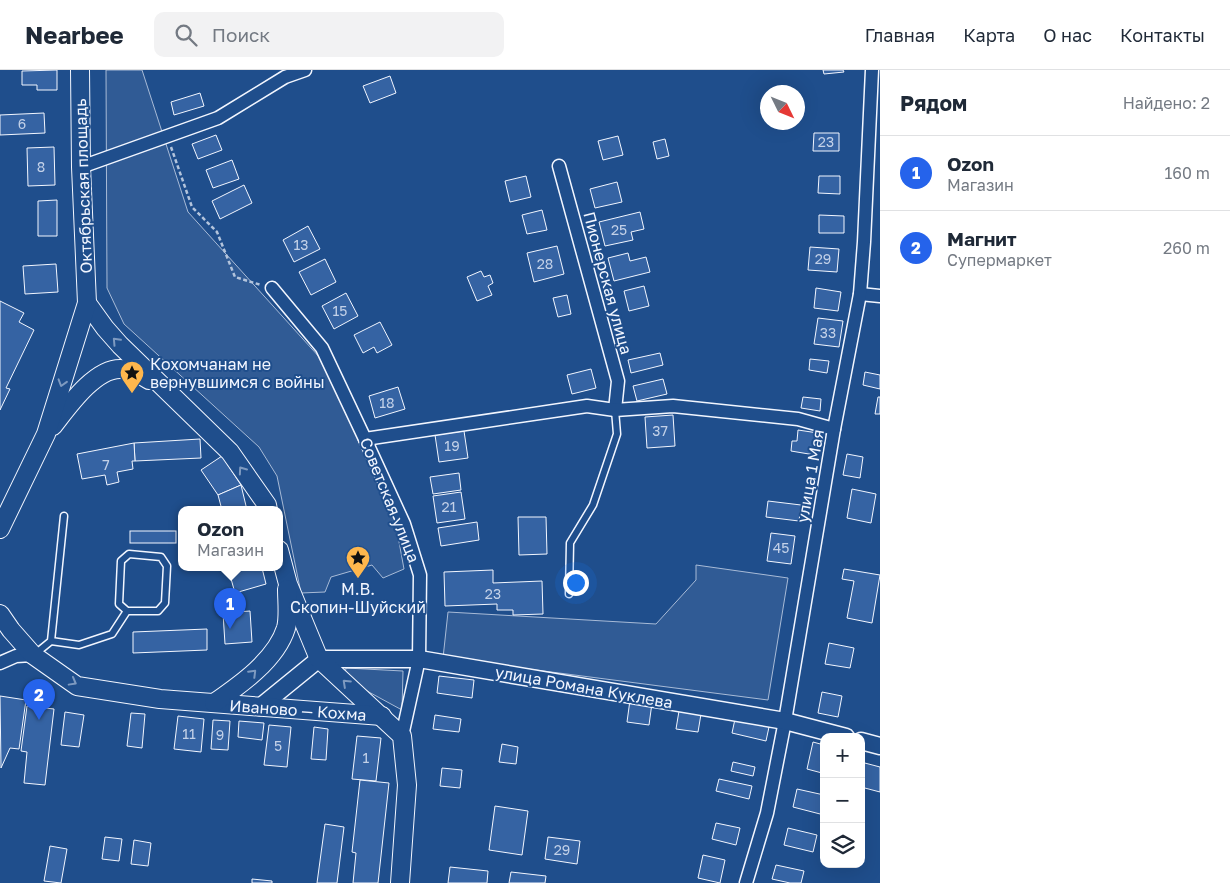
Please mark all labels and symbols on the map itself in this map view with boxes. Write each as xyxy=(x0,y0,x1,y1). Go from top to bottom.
north arrow xyxy=(760,85,805,130)
street label: Октябрьская площадь xyxy=(70,98,96,274)
house number: 6 xyxy=(18,115,26,132)
house number: 23 xyxy=(818,133,834,150)
house number: 8 xyxy=(37,158,45,175)
street label: Пионерская улица xyxy=(579,209,637,357)
house number: 25 xyxy=(611,221,627,238)
house number: 13 xyxy=(294,236,308,253)
house number: 29 xyxy=(815,250,831,267)
house number: 28 xyxy=(537,255,553,272)
house number: 15 xyxy=(333,302,347,319)
house number: 33 xyxy=(820,324,836,341)
one-way arrow xyxy=(113,338,122,347)
place label: Кохомчанам не вернувшимся с войны xyxy=(150,354,325,392)
place icon: Кохомчанам не вернувшимся с войны xyxy=(119,360,145,394)
one-way arrow xyxy=(58,378,68,386)
house number: 18 xyxy=(379,394,395,411)
house number: 37 xyxy=(652,422,668,439)
street label: улица 1 Мая xyxy=(792,428,828,524)
street label: Советская улица xyxy=(356,435,424,565)
house number: 19 xyxy=(444,437,460,454)
house number: 7 xyxy=(102,456,110,473)
one-way arrow xyxy=(239,466,248,475)
house number: 21 xyxy=(442,498,457,515)
house number: 45 xyxy=(773,539,789,556)
place icon: М.В. Скопин-Шуйский xyxy=(345,545,371,579)
your location xyxy=(563,570,589,596)
place label: М.В. Скопин-Шуйский xyxy=(290,579,426,617)
house number: 23 xyxy=(485,585,501,602)
pin: 1 xyxy=(214,588,246,629)
street label: улица Романа Куклева xyxy=(494,662,674,712)
one-way arrow xyxy=(247,670,256,679)
one-way arrow xyxy=(68,676,77,686)
pin: 2 xyxy=(23,679,55,720)
one-way arrow xyxy=(342,680,351,689)
street label: Иваново — Кохма xyxy=(229,695,367,725)
house number: 11 xyxy=(182,725,196,742)
house number: 9 xyxy=(216,726,224,743)
house number: 5 xyxy=(274,737,282,754)
house number: 1 xyxy=(363,749,370,766)
house number: 29 xyxy=(554,841,570,858)

